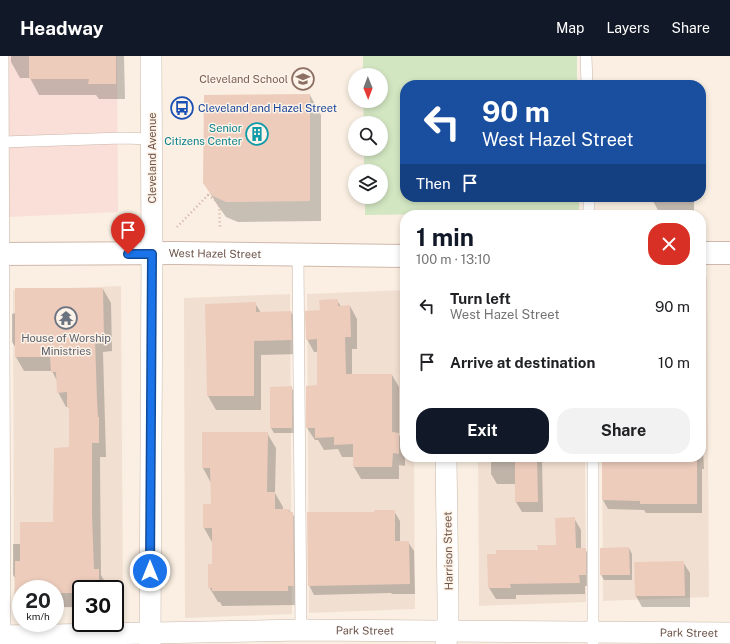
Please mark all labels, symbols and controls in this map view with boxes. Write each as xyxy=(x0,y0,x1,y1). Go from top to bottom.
text: Headway xyxy=(20,17,103,39)
text: Map xyxy=(556,20,584,36)
text: Layers xyxy=(606,20,650,36)
text: Share xyxy=(672,20,710,36)
school or university icon: Cleveland School xyxy=(290,66,316,92)
north arrow xyxy=(348,68,388,108)
map controls xyxy=(348,68,388,204)
place label: Cleveland School xyxy=(199,73,288,85)
bus stop icon: Cleveland and Hazel Street xyxy=(169,95,195,121)
text: 90 m xyxy=(482,95,550,128)
icon: left xyxy=(416,96,468,148)
place label: Cleveland and Hazel Street xyxy=(198,102,337,114)
street label: Cleveland Avenue xyxy=(146,112,158,204)
button: search xyxy=(348,116,388,156)
building icon: Senior Citizens Center xyxy=(244,121,270,147)
place label: Senior Citizens Center xyxy=(164,122,242,147)
text: West Hazel Street xyxy=(482,129,634,150)
button: layers xyxy=(348,164,388,204)
icon: arrive xyxy=(459,172,481,194)
text: Then xyxy=(416,175,451,192)
pin xyxy=(111,213,145,254)
icon: arrive xyxy=(117,219,139,241)
text: 1 min xyxy=(416,223,474,251)
button: close xyxy=(648,223,690,265)
street label: West Hazel Street xyxy=(169,247,261,260)
text: 100 m · 13:10 xyxy=(416,252,490,267)
text: Turn left xyxy=(450,290,511,307)
icon: left xyxy=(416,295,438,317)
text: 90 m xyxy=(655,298,690,315)
temple icon: House of Worship Ministries xyxy=(53,305,79,331)
text: West Hazel Street xyxy=(450,307,560,322)
place label: House of Worship Ministries xyxy=(21,332,111,357)
icon: arrive xyxy=(416,351,438,373)
text: Arrive at destination xyxy=(450,354,595,371)
text: 10 m xyxy=(658,354,690,371)
button: Exit xyxy=(416,408,549,454)
button: Share xyxy=(557,408,690,454)
street label: Harrison Street xyxy=(441,512,455,590)
position arrow xyxy=(129,550,171,592)
speed limit sign: 30 xyxy=(72,580,124,632)
text: 20 xyxy=(25,589,51,613)
text: km/h xyxy=(26,610,50,622)
street label: Park Street xyxy=(336,624,394,637)
street label: Park Street xyxy=(660,627,718,639)

